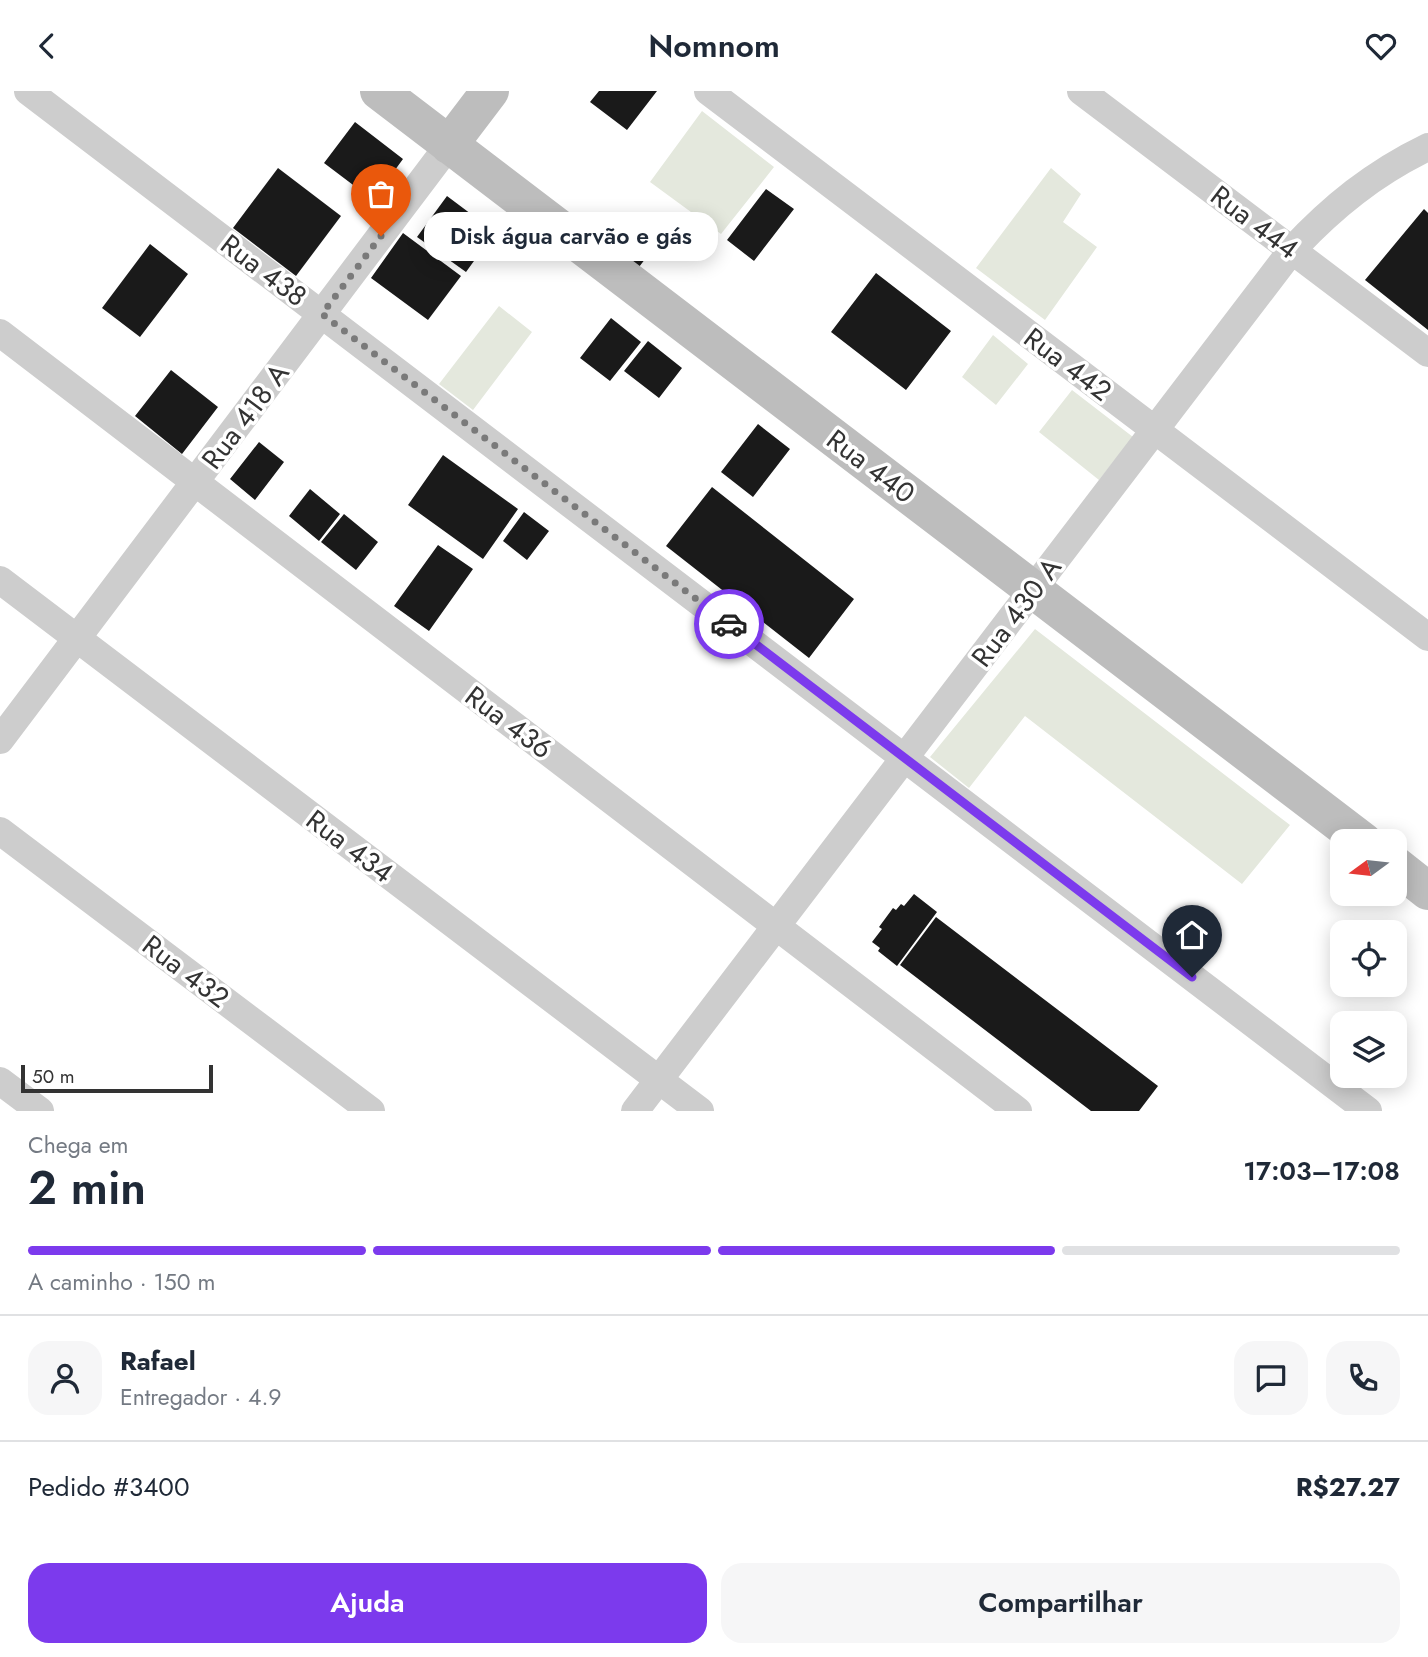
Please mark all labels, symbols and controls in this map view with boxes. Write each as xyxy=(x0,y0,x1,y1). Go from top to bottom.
text: Nomnom xyxy=(648,23,780,69)
icon: back xyxy=(28,27,66,65)
icon: heart xyxy=(1362,27,1400,65)
pin xyxy=(351,164,411,236)
icon: bag xyxy=(362,175,400,213)
street label: Rua 444 xyxy=(1202,176,1307,269)
callout: Disk água carvão e gás xyxy=(423,211,717,261)
text: Disk água carvão e gás xyxy=(450,219,692,253)
street label: Rua 438 xyxy=(212,224,316,317)
street label: Rua 442 xyxy=(1015,318,1120,411)
street label: Rua 418 A xyxy=(192,354,299,478)
street label: Rua 440 xyxy=(818,419,924,513)
street label: Rua 430 A xyxy=(962,549,1071,676)
courier xyxy=(694,589,764,659)
icon: car xyxy=(710,605,748,643)
street label: Rua 436 xyxy=(456,676,561,769)
street label: Rua 434 xyxy=(297,800,402,893)
north arrow xyxy=(1330,829,1407,907)
map controls xyxy=(1330,829,1407,1088)
pin xyxy=(1162,905,1222,977)
icon: home xyxy=(1173,916,1211,954)
button: locate xyxy=(1330,920,1407,997)
street label: Rua 432 xyxy=(134,925,238,1018)
button: layers xyxy=(1330,1011,1407,1088)
scale bar xyxy=(21,1062,214,1094)
text: 50 m xyxy=(32,1063,75,1090)
text: Chega em xyxy=(28,1128,129,1162)
text: 17:03–17:08 xyxy=(1243,1152,1400,1190)
text: 2 min xyxy=(28,1155,146,1221)
text: A caminho · 150 m xyxy=(28,1265,215,1299)
button: person xyxy=(28,1341,102,1415)
button: chat xyxy=(1234,1341,1308,1415)
button: phone xyxy=(1326,1341,1400,1415)
text: Rafael xyxy=(120,1342,196,1380)
text: Entregador · 4.9 xyxy=(120,1380,282,1414)
text: Pedido #3400 xyxy=(28,1468,190,1506)
text: R$27.27 xyxy=(1296,1468,1400,1506)
button: Ajuda xyxy=(28,1563,707,1643)
button: Compartilhar xyxy=(721,1563,1400,1643)

